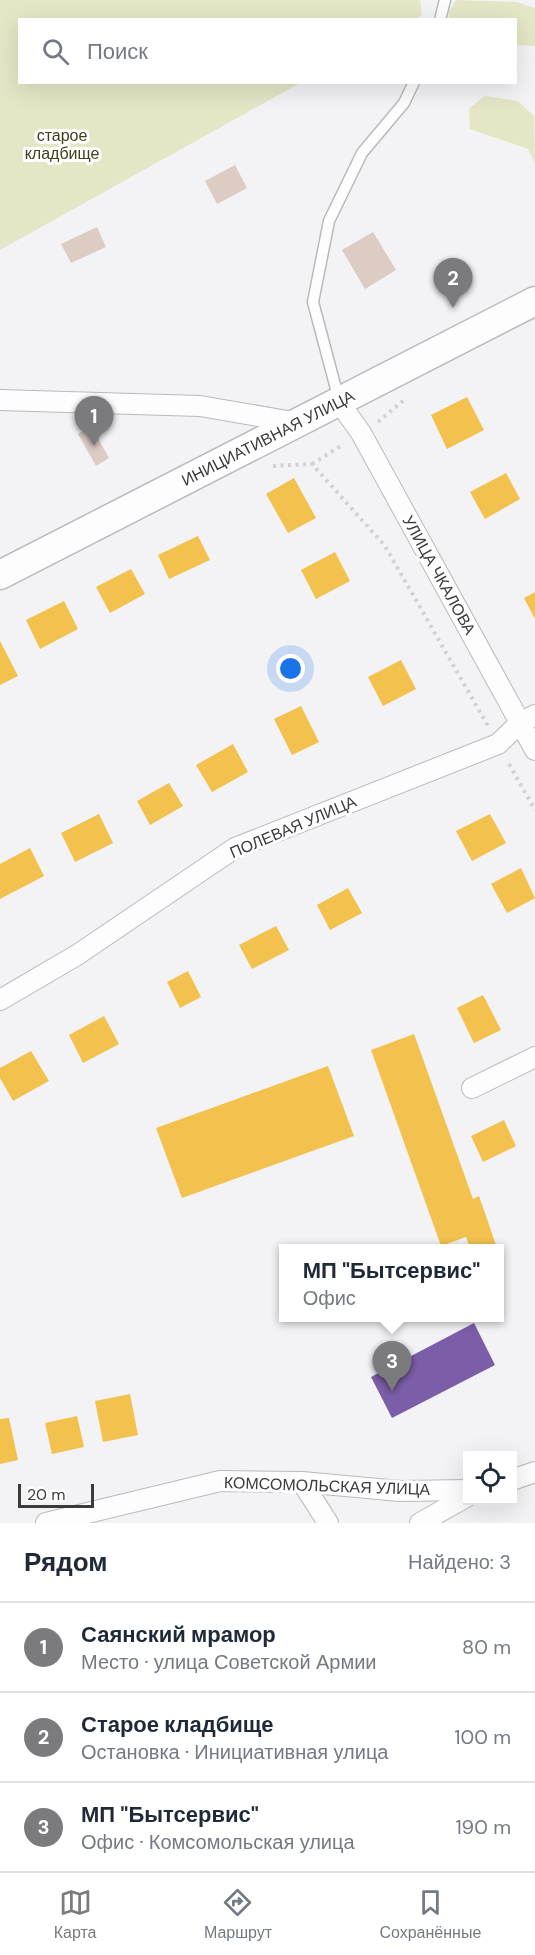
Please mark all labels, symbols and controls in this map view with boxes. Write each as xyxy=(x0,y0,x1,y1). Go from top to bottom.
search box xyxy=(18,18,517,84)
icon: search xyxy=(39,35,72,68)
text: Поиск xyxy=(87,37,148,66)
park label: старое кладбище xyxy=(25,125,99,164)
pin: 2 xyxy=(434,258,472,308)
street label: ИНИЦИАТИВНАЯ УЛИЦА xyxy=(178,385,358,491)
pin: 1 xyxy=(74,396,113,446)
street label: УЛИЦА ЧКАЛОВА xyxy=(398,512,481,639)
your location xyxy=(276,654,305,683)
street label: ПОЛЕВАЯ УЛИЦА xyxy=(226,791,360,863)
popup xyxy=(279,1244,504,1322)
text: МП "Бытсервис" xyxy=(303,1256,480,1285)
text: Офис xyxy=(303,1285,356,1311)
pin: 3 xyxy=(372,1342,412,1391)
map controls xyxy=(463,1451,517,1505)
button: locate xyxy=(463,1451,517,1505)
street label: КОМСОМОЛЬСКАЯ УЛИЦА xyxy=(224,1472,431,1500)
scale bar xyxy=(18,1481,94,1508)
text: 20 m xyxy=(27,1484,66,1505)
text: Рядом xyxy=(24,1545,107,1579)
text: Найдено: 3 xyxy=(408,1549,511,1575)
text: Саянский мрамор xyxy=(81,1620,276,1649)
text: 1 xyxy=(40,1634,47,1660)
text: 80 m xyxy=(462,1634,511,1660)
text: Место · улица Советской Армии xyxy=(81,1649,376,1675)
text: Старое кладбище xyxy=(81,1710,274,1739)
text: 2 xyxy=(38,1724,49,1750)
text: 100 m xyxy=(454,1724,511,1750)
text: Остановка · Инициативная улица xyxy=(81,1739,388,1765)
text: МП "Бытсервис" xyxy=(81,1800,259,1829)
text: 3 xyxy=(37,1814,50,1840)
text: 190 m xyxy=(455,1814,511,1840)
text: Офис · Комсомольская улица xyxy=(81,1829,355,1855)
tab: Карта xyxy=(54,1886,97,1943)
tab: Маршрут xyxy=(204,1886,272,1943)
tab: Сохранённые xyxy=(379,1886,481,1943)

